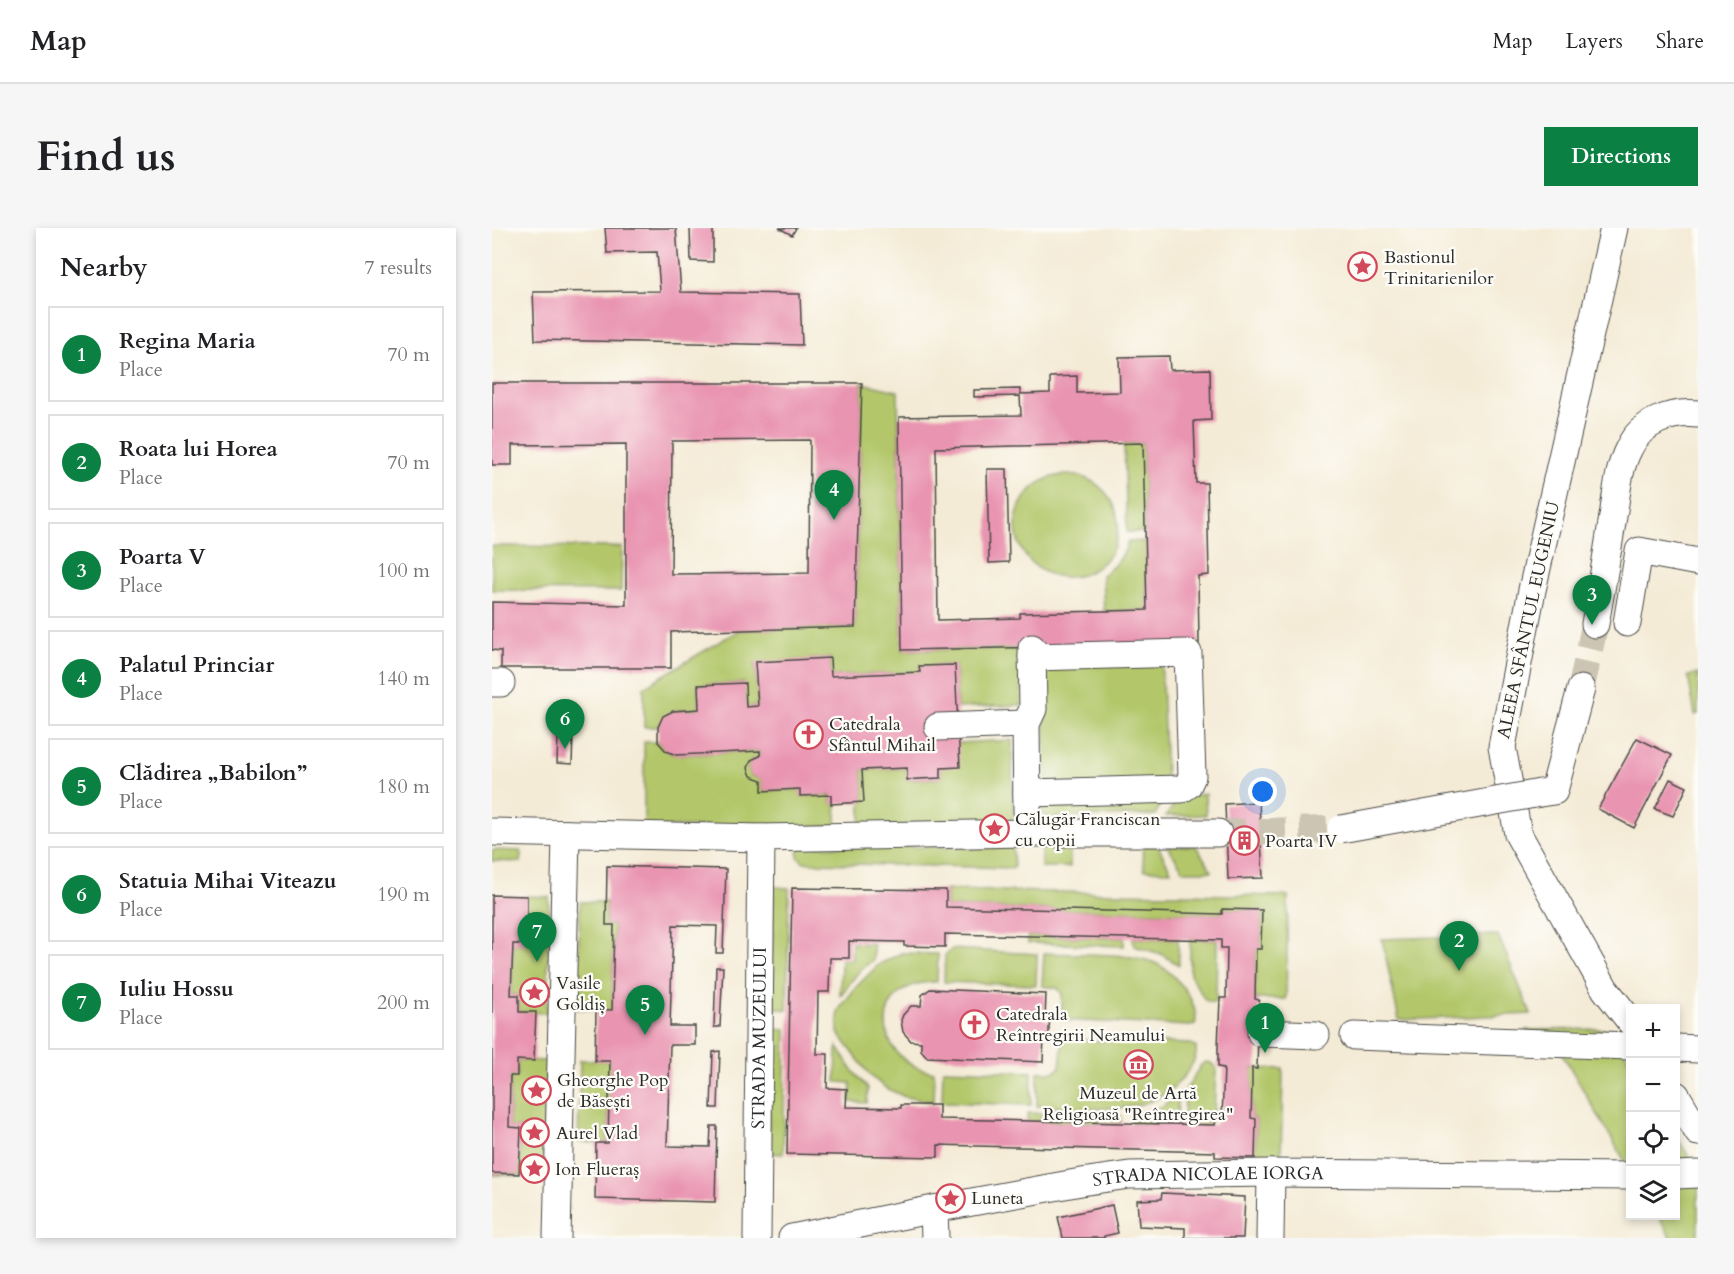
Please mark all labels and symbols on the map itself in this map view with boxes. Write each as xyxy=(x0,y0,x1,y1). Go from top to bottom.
place label: Bastionul Trinitarienilor xyxy=(1384,245,1494,291)
place icon: Bastionul Trinitarienilor xyxy=(1347,251,1379,283)
pin: 4 xyxy=(814,470,854,520)
street label: ALEEA SFÂNTUL EUGENIU xyxy=(1491,499,1566,741)
pin: 3 xyxy=(1572,576,1612,625)
pin: 6 xyxy=(546,700,584,749)
place label: Catedrala Sfântul Mihail xyxy=(829,712,936,758)
church icon: Catedrala Sfântul Mihail xyxy=(792,718,824,750)
your location xyxy=(1248,777,1277,806)
place label: Călugăr Franciscan cu copii xyxy=(1015,807,1161,853)
place icon: Călugăr Franciscan cu copii xyxy=(978,813,1010,845)
building icon: Poarta IV xyxy=(1228,825,1260,857)
place label: Poarta IV xyxy=(1265,829,1338,854)
pin: 7 xyxy=(518,912,556,962)
pin: 2 xyxy=(1440,922,1478,971)
street label: STRADA MUZEULUI xyxy=(746,947,773,1129)
place label: Vasile Goldiș xyxy=(556,971,605,1017)
place icon: Vasile Goldiș xyxy=(519,977,551,1009)
pin: 5 xyxy=(626,986,664,1035)
place label: Catedrala Reîntregirii Neamului xyxy=(996,1002,1165,1048)
pin: 1 xyxy=(1246,1004,1284,1053)
church icon: Catedrala Reîntregirii Neamului xyxy=(959,1008,991,1040)
museum icon: Muzeul de Artă Religioasă "Reîntregirea" xyxy=(1122,1048,1154,1080)
place label: Gheorghe Pop de Băsești xyxy=(557,1068,669,1114)
place icon: Gheorghe Pop de Băsești xyxy=(520,1074,552,1106)
place label: Muzeul de Artă Religioasă "Reîntregirea" xyxy=(1043,1081,1233,1127)
place icon: Aurel Vlad xyxy=(519,1117,551,1149)
place label: Aurel Vlad xyxy=(556,1121,638,1146)
place icon: Ion Flueraș xyxy=(518,1153,550,1185)
place label: Ion Flueraș xyxy=(555,1157,639,1182)
street label: STRADA NICOLAE IORGA xyxy=(1091,1161,1324,1193)
place icon: Luneta xyxy=(934,1182,966,1214)
place label: Luneta xyxy=(971,1186,1024,1211)

